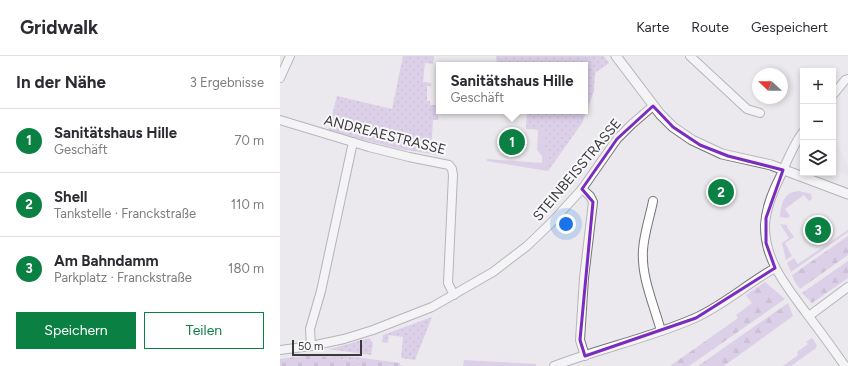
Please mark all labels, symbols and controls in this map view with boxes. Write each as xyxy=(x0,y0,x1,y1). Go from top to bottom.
text: Gridwalk xyxy=(20,16,98,39)
text: Karte xyxy=(636,19,669,36)
text: Route xyxy=(691,19,729,36)
text: Gespeichert xyxy=(751,19,828,36)
popup xyxy=(436,62,588,114)
north arrow xyxy=(752,68,788,104)
map controls xyxy=(800,68,836,176)
button: + xyxy=(800,68,836,104)
text: In der Nähe xyxy=(16,72,106,92)
text: Sanitätshaus Hille xyxy=(450,72,574,90)
text: 3 Ergebnisse xyxy=(190,75,264,90)
text: Geschäft xyxy=(450,90,504,105)
button: − xyxy=(800,104,836,140)
street label: ANDREAESTRASSE xyxy=(322,112,448,158)
street label: STEINBEISSTRASSE xyxy=(529,115,625,225)
text: Sanitätshaus Hille xyxy=(54,124,177,142)
pin: 1 xyxy=(499,127,525,157)
text: 1 xyxy=(26,133,32,148)
text: 70 m xyxy=(234,133,264,148)
button: layers xyxy=(800,140,836,176)
text: Geschäft xyxy=(54,142,108,157)
pin: 2 xyxy=(708,177,734,207)
text: Shell xyxy=(54,188,87,206)
text: 2 xyxy=(25,197,33,212)
text: 110 m xyxy=(231,197,264,212)
text: Tankstelle · Franckstraße xyxy=(54,206,196,221)
your location xyxy=(556,214,576,234)
pin: 3 xyxy=(805,215,831,245)
text: Am Bahndamm xyxy=(54,252,159,270)
text: 3 xyxy=(25,261,33,276)
text: 180 m xyxy=(228,261,264,276)
text: Parkplatz · Franckstraße xyxy=(54,270,192,285)
button: Speichern xyxy=(16,312,136,349)
button: Teilen xyxy=(144,312,264,349)
scale bar xyxy=(292,338,362,357)
text: 50 m xyxy=(298,340,323,353)

